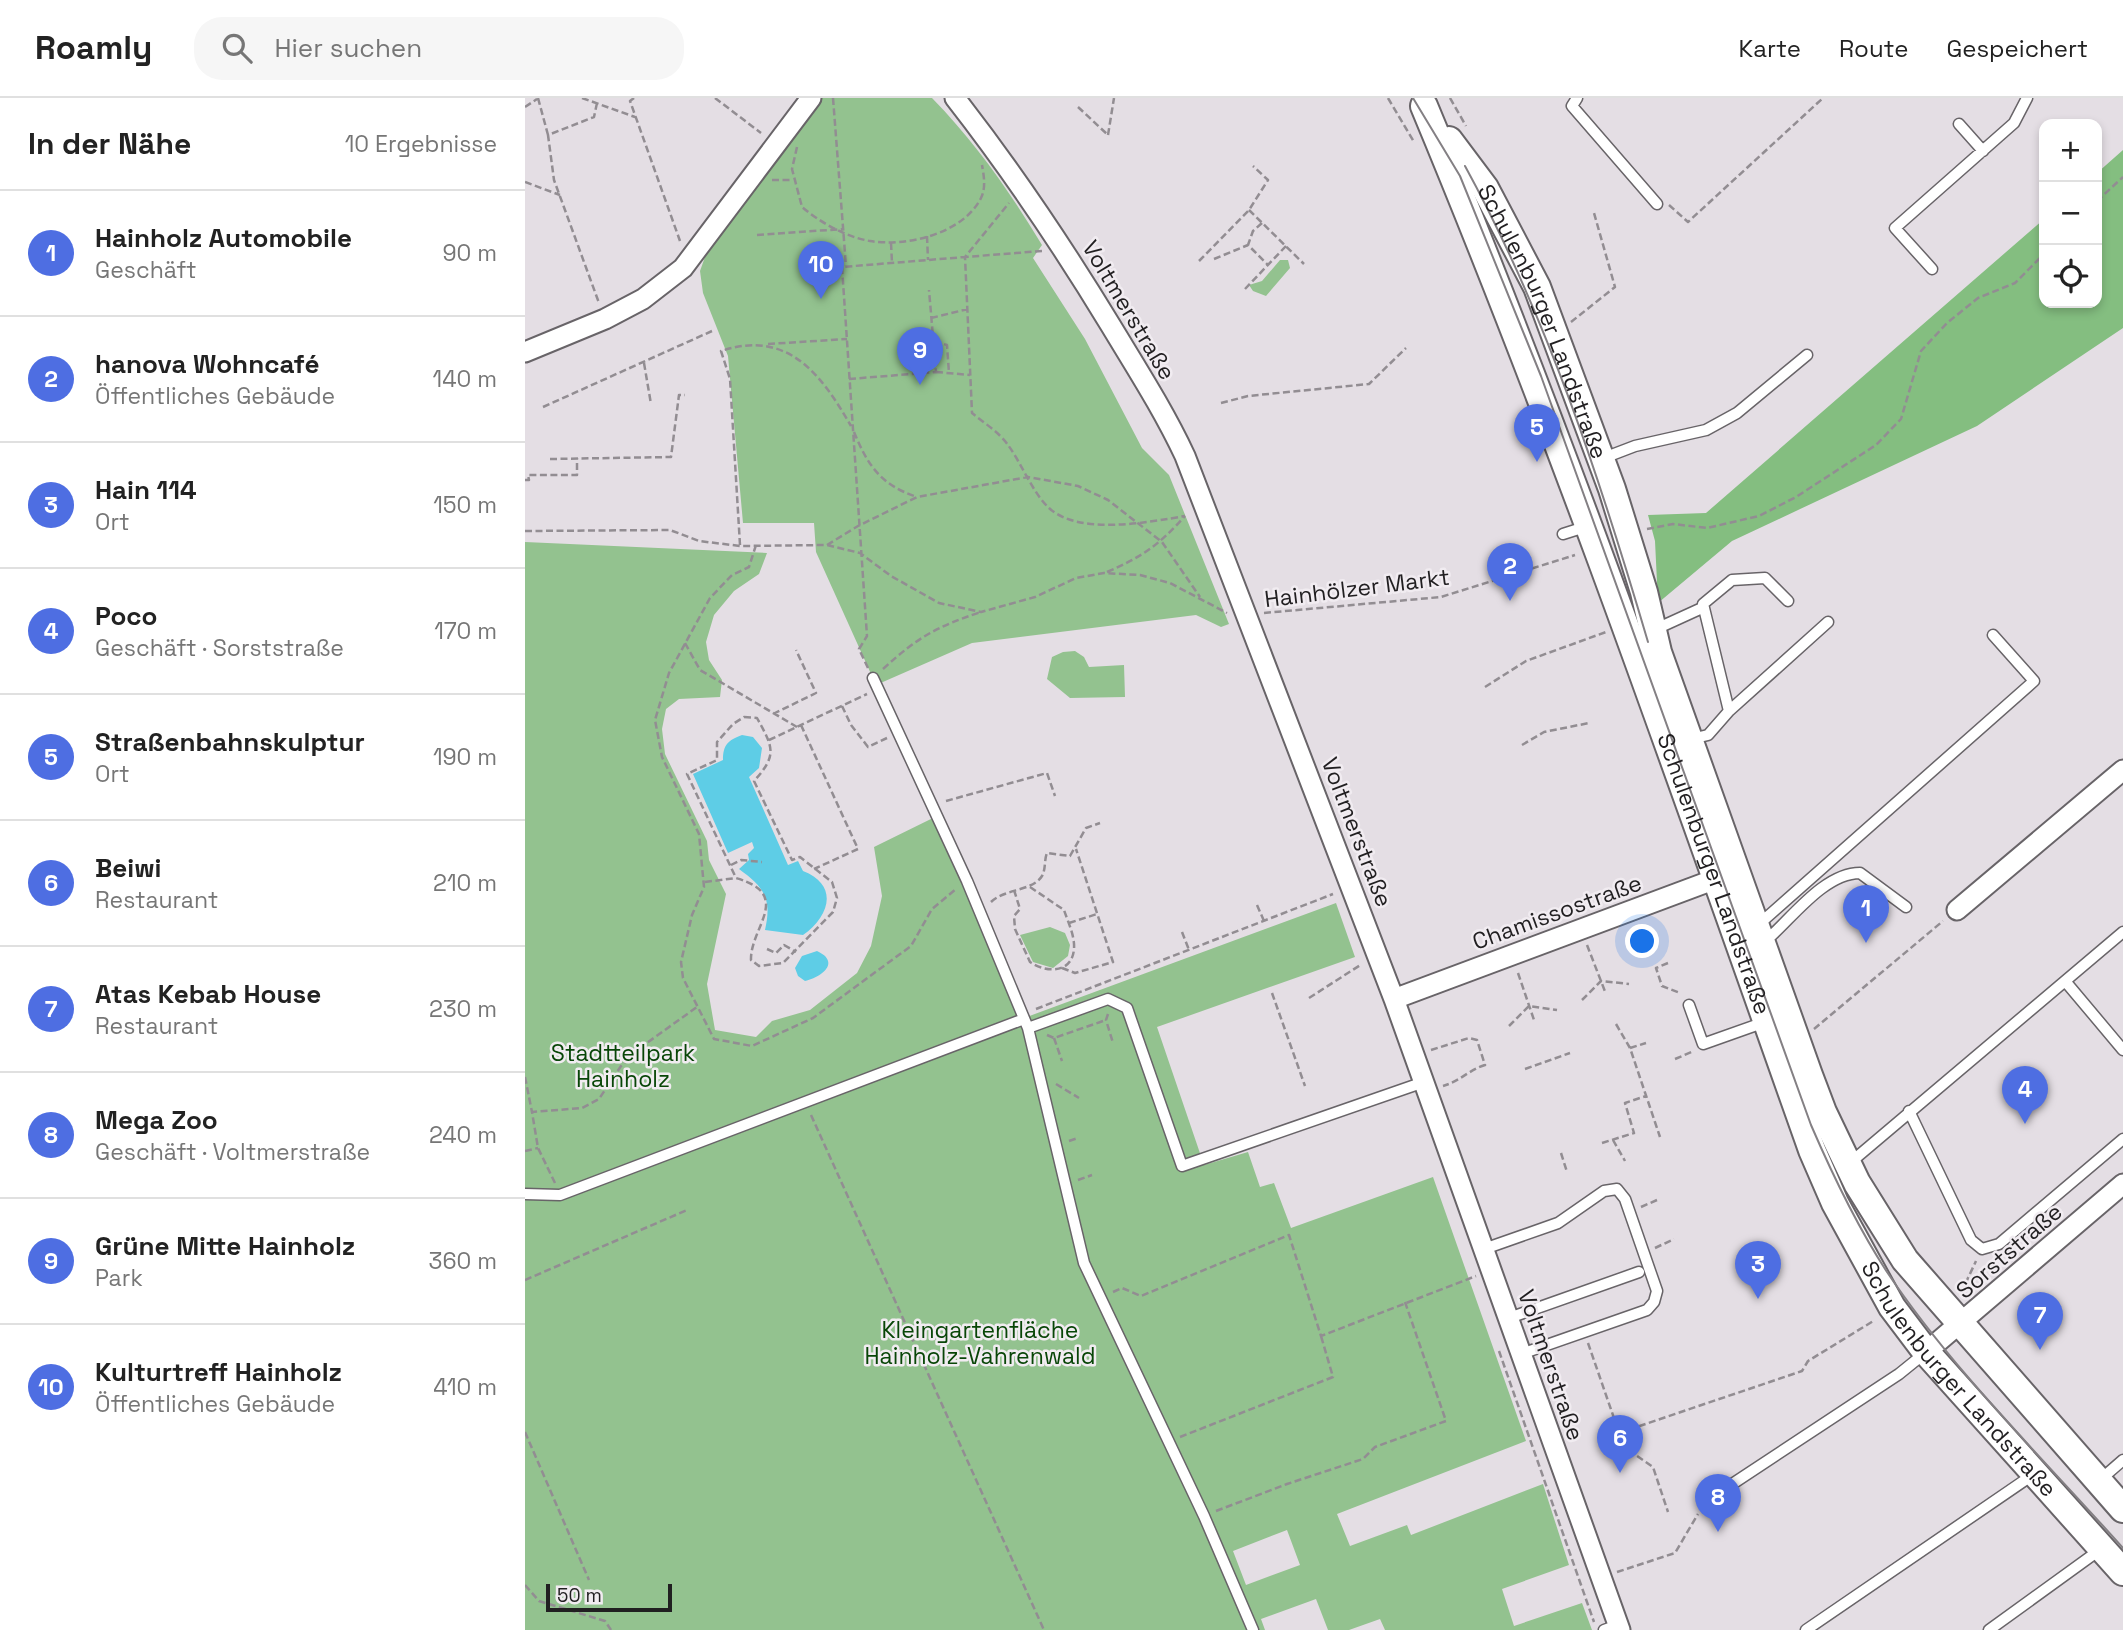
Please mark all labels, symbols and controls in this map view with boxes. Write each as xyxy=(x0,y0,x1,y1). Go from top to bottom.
search box xyxy=(194,17,684,80)
text: Roamly xyxy=(35,27,152,69)
icon: search xyxy=(218,29,256,67)
text: Hier suchen xyxy=(274,31,422,65)
text: Karte xyxy=(1739,33,1801,64)
text: Route xyxy=(1839,33,1908,64)
text: Gespeichert xyxy=(1946,33,2088,64)
map controls xyxy=(2039,119,2102,308)
button: + xyxy=(2039,119,2102,182)
text: In der Nähe xyxy=(28,124,191,163)
text: 10 Ergebnisse xyxy=(345,129,497,159)
street label: Schulenburger Landstraße xyxy=(1471,179,1615,463)
button: − xyxy=(2039,182,2102,245)
text: Hainholz Automobile xyxy=(95,221,352,255)
street label: Voltmerstraße xyxy=(1076,235,1182,385)
text: 1 xyxy=(46,238,56,268)
text: 90 m xyxy=(442,238,497,268)
pin: 10 xyxy=(798,241,844,299)
button: locate xyxy=(2039,245,2102,308)
text: Geschäft xyxy=(95,255,197,285)
pin: 9 xyxy=(897,327,943,385)
text: hanova Wohncafé xyxy=(95,347,319,381)
text: 2 xyxy=(44,364,58,394)
text: 140 m xyxy=(433,364,497,394)
text: Öffentliches Gebäude xyxy=(95,381,335,411)
pin: 5 xyxy=(1514,404,1560,462)
text: Hain 114 xyxy=(95,473,197,507)
text: 3 xyxy=(44,490,58,520)
text: 150 m xyxy=(433,490,497,520)
text: Ort xyxy=(95,507,130,537)
pin: 2 xyxy=(1487,543,1533,601)
street label: Hainhölzer Markt xyxy=(1263,562,1451,614)
text: Poco xyxy=(95,599,157,633)
text: 4 xyxy=(44,616,58,646)
text: 170 m xyxy=(434,616,497,646)
text: Geschäft · Sorststraße xyxy=(95,633,344,663)
text: Straßenbahnskulptur xyxy=(95,725,365,759)
street label: Schulenburger Landstraße xyxy=(1650,729,1778,1018)
text: 5 xyxy=(44,742,58,772)
text: 190 m xyxy=(433,742,497,772)
street label: Voltmerstraße xyxy=(1315,753,1399,911)
text: Ort xyxy=(95,759,130,789)
text: Beiwi xyxy=(95,851,161,885)
street label: Chamissostraße xyxy=(1468,867,1646,957)
text: 6 xyxy=(44,868,58,898)
text: 210 m xyxy=(433,868,497,898)
text: Restaurant xyxy=(95,885,218,915)
pin: 1 xyxy=(1843,885,1889,943)
your location xyxy=(1625,924,1659,958)
text: Atas Kebab House xyxy=(95,977,321,1011)
text: 7 xyxy=(45,994,57,1024)
text: 230 m xyxy=(429,994,497,1024)
text: Restaurant xyxy=(95,1011,218,1041)
park label: Stadtteilpark Hainholz xyxy=(551,1038,695,1094)
pin: 4 xyxy=(2002,1066,2048,1124)
text: Mega Zoo xyxy=(95,1103,218,1137)
text: 8 xyxy=(44,1120,58,1150)
text: 240 m xyxy=(429,1120,497,1150)
text: Geschäft · Voltmerstraße xyxy=(95,1137,370,1167)
street label: Sorststraße xyxy=(1950,1197,2068,1305)
text: Grüne Mitte Hainholz xyxy=(95,1229,355,1263)
pin: 3 xyxy=(1735,1241,1781,1299)
text: 9 xyxy=(44,1246,58,1276)
text: 360 m xyxy=(429,1246,497,1276)
street label: Schulenburger Landstraße xyxy=(1855,1256,2064,1503)
text: Park xyxy=(95,1263,143,1293)
street label: Voltmerstraße xyxy=(1511,1286,1591,1444)
pin: 7 xyxy=(2017,1292,2063,1350)
park label: Kleingartenfläche Hainholz-Vahrenwald xyxy=(864,1315,1096,1371)
text: Kulturtreff Hainholz xyxy=(95,1355,342,1389)
text: 10 xyxy=(38,1372,64,1402)
text: 410 m xyxy=(433,1372,497,1402)
text: Öffentliches Gebäude xyxy=(95,1389,335,1419)
pin: 6 xyxy=(1597,1415,1643,1473)
pin: 8 xyxy=(1695,1474,1741,1532)
scale bar xyxy=(546,1581,672,1613)
text: 50 m xyxy=(557,1583,602,1608)

